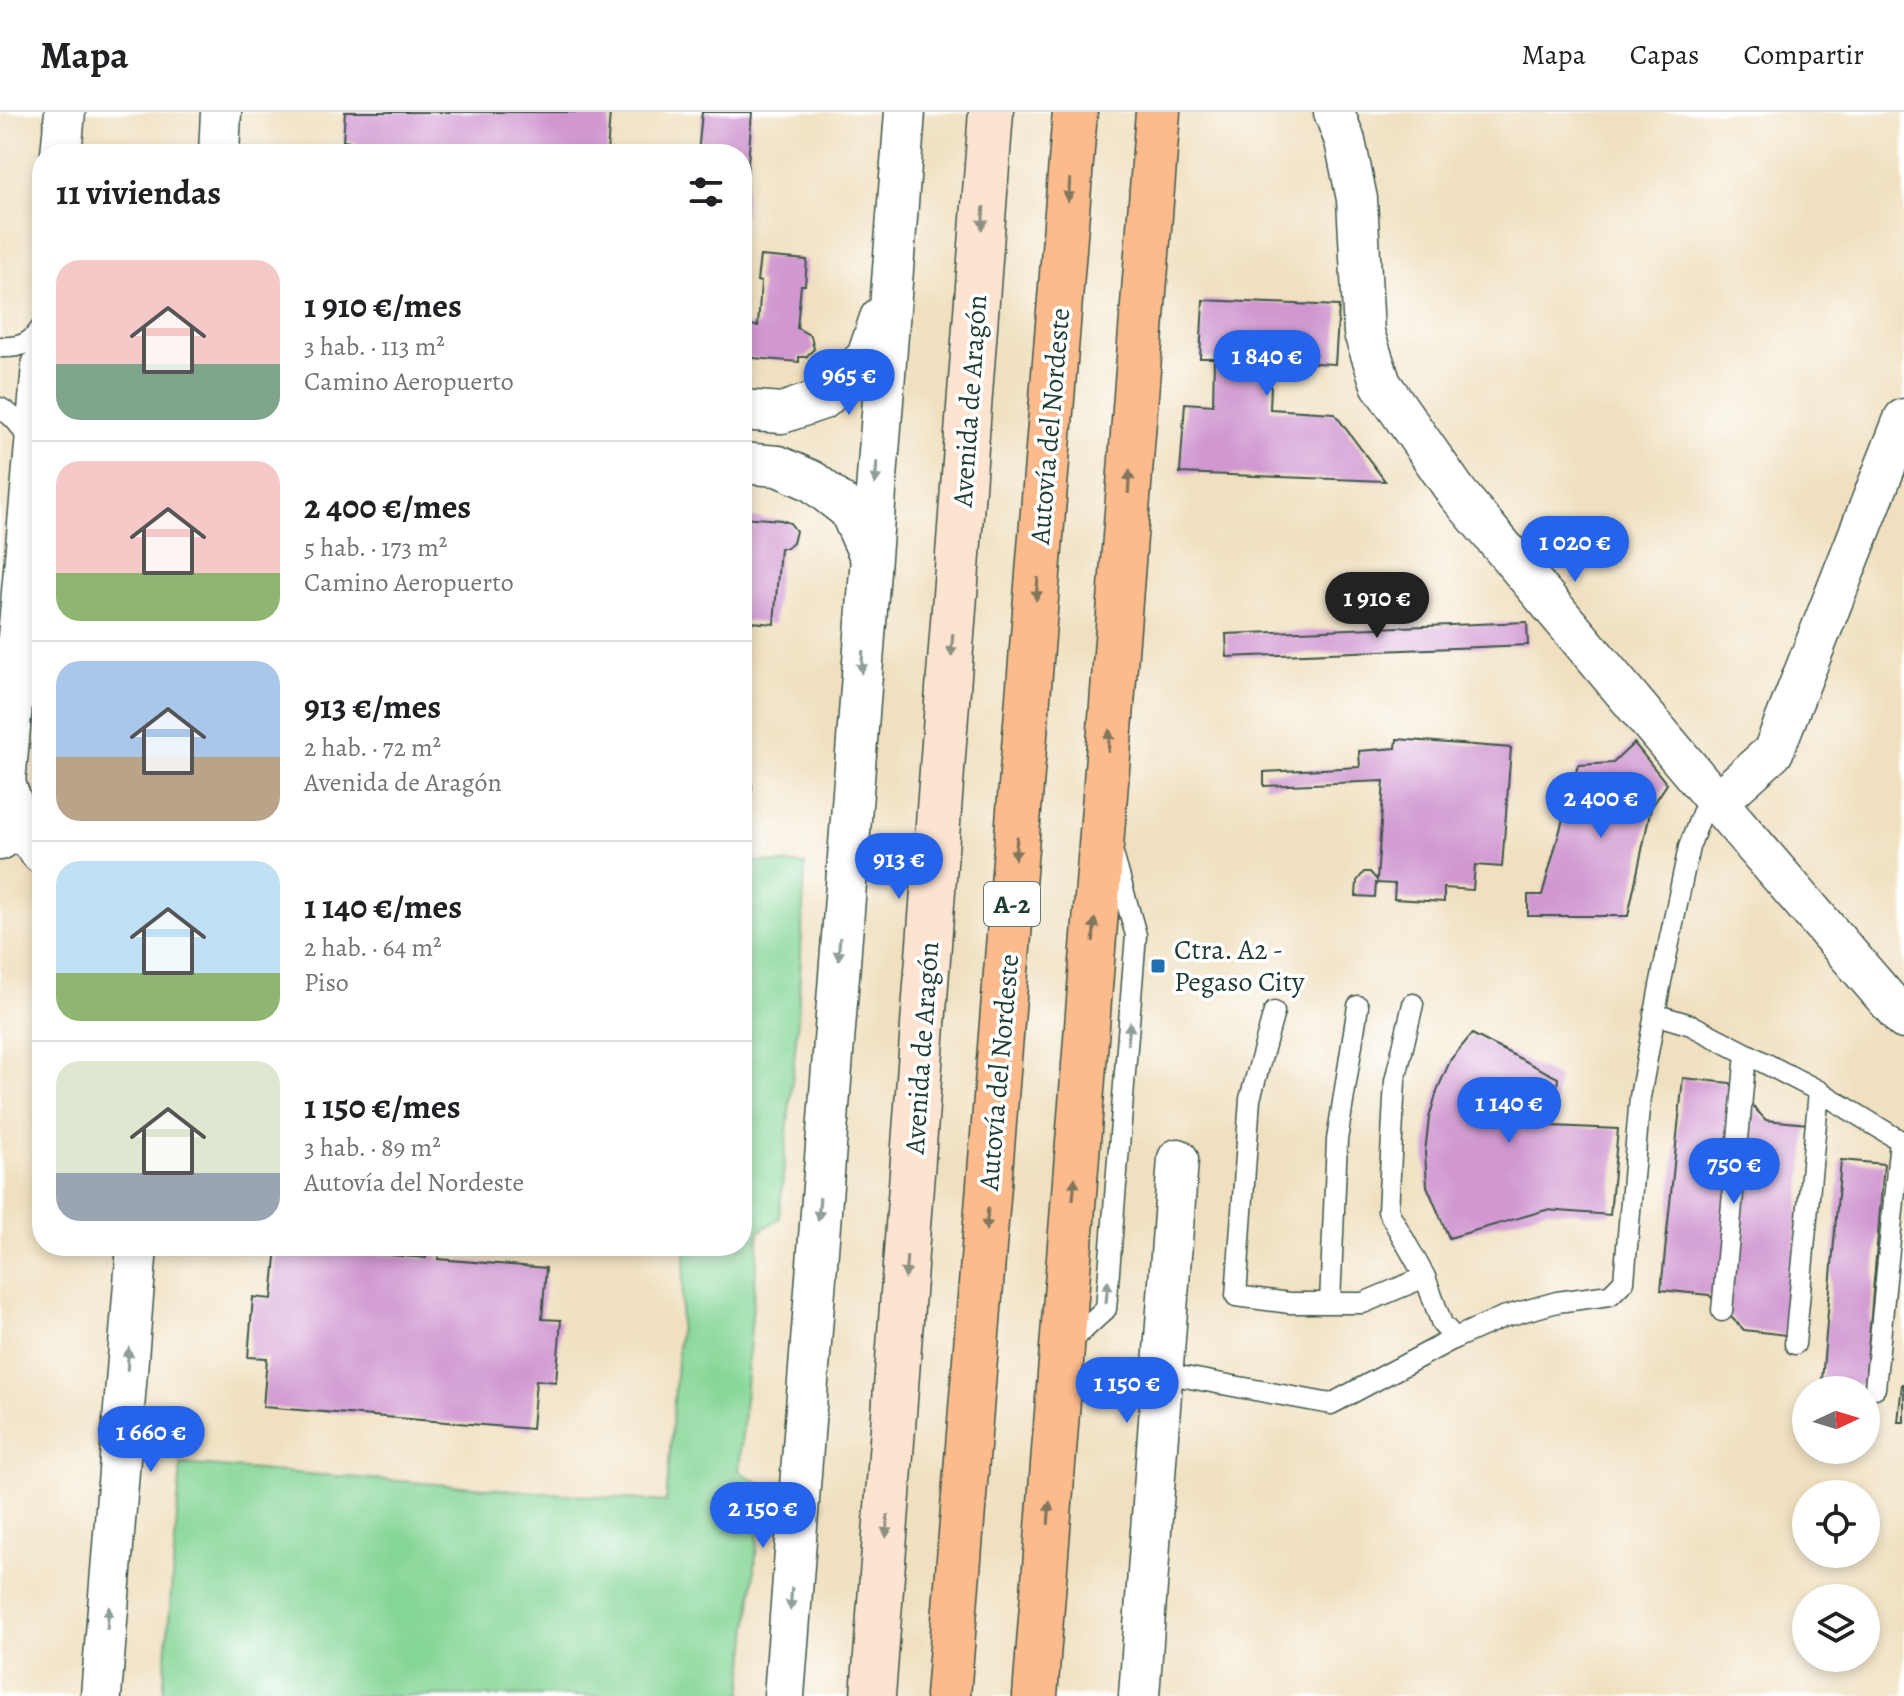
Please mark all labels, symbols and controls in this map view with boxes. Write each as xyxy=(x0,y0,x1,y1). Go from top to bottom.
text: Mapa xyxy=(40,29,129,81)
text: Mapa xyxy=(1521,36,1586,74)
text: Capas xyxy=(1630,36,1699,74)
text: Compartir xyxy=(1743,36,1864,74)
text: 11 viviendas xyxy=(56,169,221,216)
icon: filters xyxy=(684,170,728,214)
one-way arrow xyxy=(1062,178,1075,203)
one-way arrow xyxy=(976,206,989,231)
text: 1 910 €/mes xyxy=(304,282,462,329)
icon: home xyxy=(120,292,216,388)
street label: Avenida de Aragón xyxy=(944,293,996,510)
street label: Autovía del Nordeste xyxy=(1021,306,1079,547)
text: 3 hab. · 113 m² xyxy=(304,329,445,364)
pin: 1 840 € xyxy=(1193,330,1341,398)
text: 1 840 € xyxy=(1231,338,1303,373)
pin: 965 € xyxy=(793,349,905,417)
text: 965 € xyxy=(822,357,876,392)
text: Camino Aeropuerto xyxy=(304,364,514,399)
one-way arrow xyxy=(870,461,883,486)
one-way arrow xyxy=(1123,469,1136,494)
text: 2 400 €/mes xyxy=(304,483,471,530)
icon: home xyxy=(120,493,216,589)
pin: 1 020 € xyxy=(1501,516,1649,584)
text: 1 020 € xyxy=(1539,524,1611,559)
text: 5 hab. · 173 m² xyxy=(304,530,447,565)
text: Camino Aeropuerto xyxy=(304,565,514,600)
pin: 1 910 € xyxy=(1303,572,1451,640)
one-way arrow xyxy=(1030,576,1043,601)
text: 1 910 € xyxy=(1343,580,1411,615)
one-way arrow xyxy=(945,633,958,658)
one-way arrow xyxy=(855,650,868,675)
text: 913 €/mes xyxy=(304,683,441,730)
icon: home xyxy=(120,693,216,789)
one-way arrow xyxy=(1103,729,1116,754)
text: 2 hab. · 72 m² xyxy=(304,730,441,765)
text: Avenida de Aragón xyxy=(304,765,502,800)
pin: 2 400 € xyxy=(1527,772,1675,840)
text: 2 400 € xyxy=(1564,780,1638,815)
pin: 913 € xyxy=(843,833,955,901)
one-way arrow xyxy=(1009,836,1022,861)
text: 913 € xyxy=(873,841,925,876)
road number: A-2 xyxy=(984,882,1040,926)
text: 1 140 €/mes xyxy=(304,883,462,930)
icon: home xyxy=(120,893,216,989)
one-way arrow xyxy=(1088,917,1101,942)
text: 2 hab. · 64 m² xyxy=(304,930,442,965)
place label: Ctra. A2 - Pegaso City xyxy=(1174,931,1305,1001)
one-way arrow xyxy=(832,937,845,962)
street label: Avenida de Aragón xyxy=(896,940,948,1157)
street label: Autovía del Nordeste xyxy=(970,952,1028,1193)
marker: Ctra. A2 - Pegaso City xyxy=(1149,957,1167,975)
text: Piso xyxy=(304,965,349,1000)
one-way arrow xyxy=(1123,1020,1136,1045)
pin: 1 140 € xyxy=(1435,1077,1583,1145)
text: 1 150 €/mes xyxy=(304,1083,461,1130)
text: 1 140 € xyxy=(1475,1085,1543,1120)
icon: home xyxy=(120,1093,216,1189)
text: 3 hab. · 89 m² xyxy=(304,1130,441,1165)
pin: 750 € xyxy=(1678,1138,1790,1206)
text: 750 € xyxy=(1707,1146,1761,1181)
text: Autovía del Nordeste xyxy=(304,1165,524,1200)
one-way arrow xyxy=(1068,1176,1081,1201)
one-way arrow xyxy=(812,1197,825,1222)
one-way arrow xyxy=(980,1206,993,1231)
one-way arrow xyxy=(899,1255,912,1280)
one-way arrow xyxy=(1101,1279,1114,1304)
one-way arrow xyxy=(122,1346,135,1371)
pin: 1 150 € xyxy=(1053,1357,1201,1425)
text: 1 150 € xyxy=(1094,1365,1160,1400)
north arrow xyxy=(1792,1376,1880,1464)
map controls xyxy=(1792,1376,1880,1672)
pin: 1 660 € xyxy=(77,1406,225,1474)
text: 1 660 € xyxy=(116,1414,186,1449)
button: locate xyxy=(1792,1480,1880,1568)
pin: 2 150 € xyxy=(689,1482,837,1550)
text: 2 150 € xyxy=(728,1490,798,1525)
one-way arrow xyxy=(1043,1500,1056,1525)
one-way arrow xyxy=(880,1514,893,1539)
button: layers xyxy=(1792,1584,1880,1672)
one-way arrow xyxy=(784,1587,797,1612)
one-way arrow xyxy=(101,1605,114,1630)

